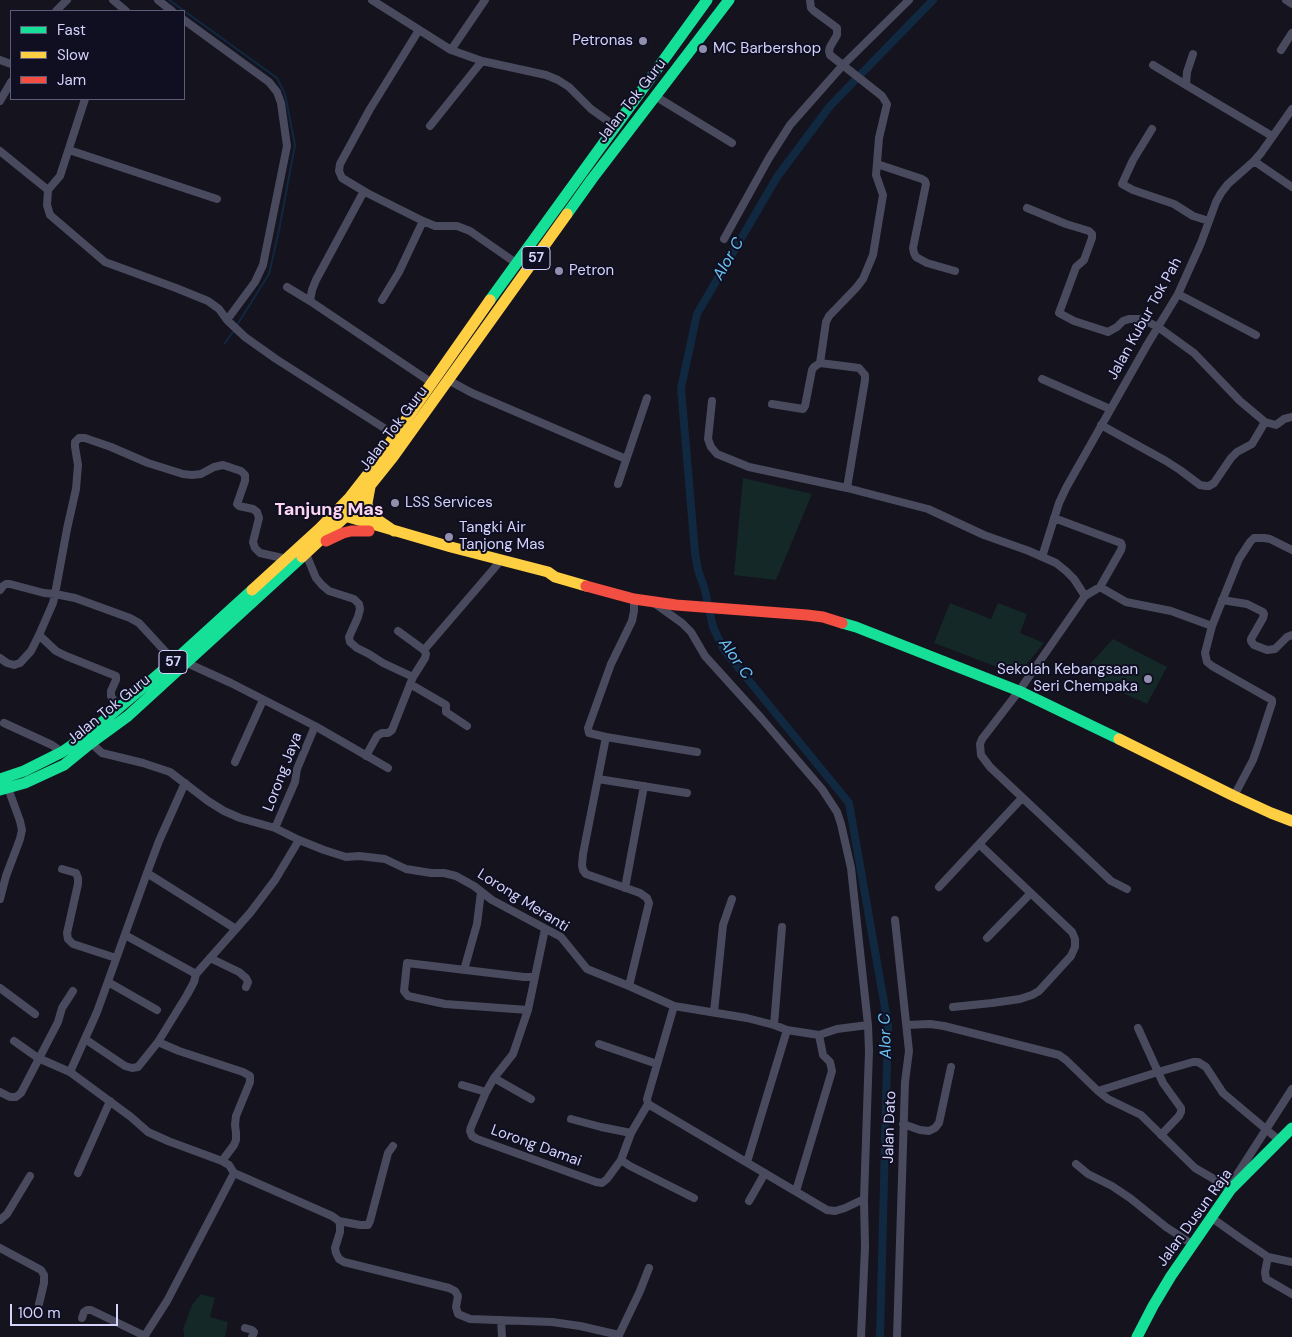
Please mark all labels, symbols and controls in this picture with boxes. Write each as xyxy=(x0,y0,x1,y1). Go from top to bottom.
legend xyxy=(10,10,185,100)
text: Fast xyxy=(57,20,86,40)
place label: Petronas xyxy=(572,32,633,50)
marker: Petronas xyxy=(637,35,649,47)
place label: MC Barbershop xyxy=(713,40,821,58)
marker: MC Barbershop xyxy=(697,43,709,55)
text: Slow xyxy=(57,45,89,65)
street label: Jalan Tok Guru xyxy=(594,56,670,146)
text: Jam xyxy=(57,70,86,90)
water label: Alor C xyxy=(709,234,749,284)
road number: 57 xyxy=(522,247,550,270)
street label: Jalan Kubur Tok Pah xyxy=(1104,255,1186,383)
place label: Petron xyxy=(569,262,614,280)
marker: Petron xyxy=(553,265,565,277)
street label: Jalan Tok Guru xyxy=(356,383,432,475)
place label: LSS Services xyxy=(405,494,493,512)
marker: LSS Services xyxy=(389,497,401,509)
district label: Tanjung Mas xyxy=(275,499,383,521)
place label: Tangki Air Tanjong Mas xyxy=(459,519,545,554)
marker: Tangki Air Tanjong Mas xyxy=(443,531,455,543)
water label: Alor C xyxy=(714,635,756,683)
road number: 57 xyxy=(159,650,187,674)
place label: Sekolah Kebangsaan Seri Chempaka xyxy=(997,661,1138,696)
street label: Jalan Tok Guru xyxy=(64,671,154,749)
marker: Sekolah Kebangsaan Seri Chempaka xyxy=(1142,673,1154,685)
street label: Lorong Jaya xyxy=(260,730,306,814)
street label: Lorong Meranti xyxy=(474,866,572,936)
water label: Alor C xyxy=(876,1013,896,1059)
street label: Jalan Dato xyxy=(880,1090,900,1164)
street label: Lorong Damai xyxy=(488,1121,584,1171)
street label: Jalan Dusun Raja xyxy=(1154,1166,1236,1270)
scale bar xyxy=(12,1294,120,1326)
text: 100 m xyxy=(18,1303,61,1323)

